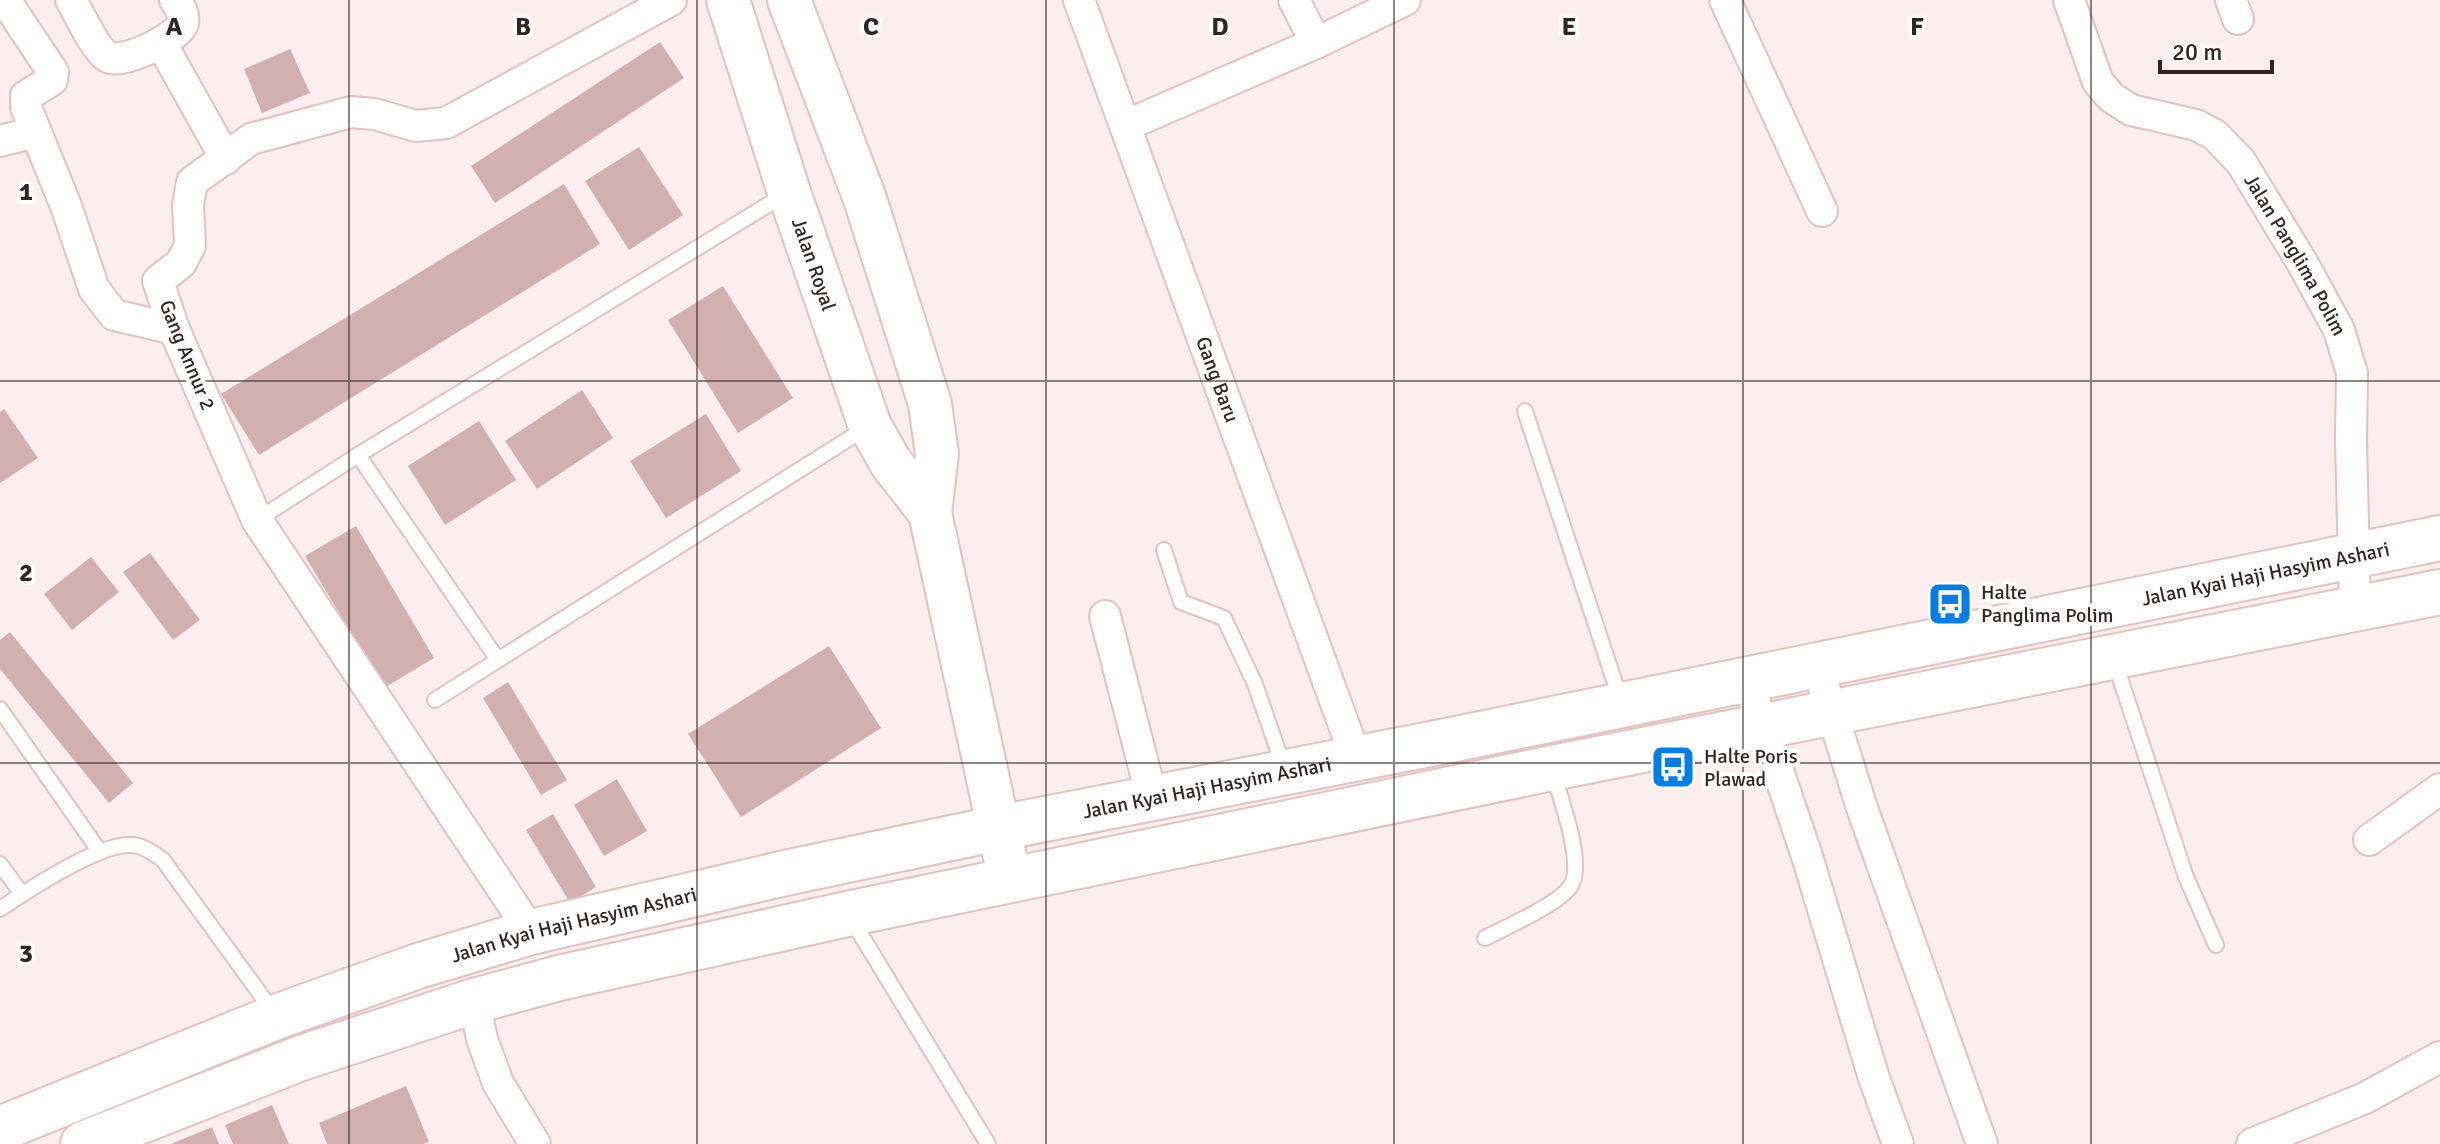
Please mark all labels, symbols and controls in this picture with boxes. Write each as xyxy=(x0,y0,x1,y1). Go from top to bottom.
text: A xyxy=(166,11,183,43)
text: B xyxy=(515,11,531,43)
text: C xyxy=(863,11,879,43)
text: D xyxy=(1211,11,1229,43)
text: E xyxy=(1562,11,1576,43)
text: F xyxy=(1910,11,1924,43)
scale bar xyxy=(2160,24,2272,74)
text: 20 m xyxy=(2172,37,2222,67)
street label: Jalan Panglima Polim xyxy=(2239,169,2352,340)
text: 1 xyxy=(19,176,33,208)
street label: Jalan Royal xyxy=(786,214,842,314)
street label: Gang Annur 2 xyxy=(154,296,220,414)
street label: Gang Baru xyxy=(1191,333,1245,426)
street label: Jalan Kyai Haji Hasyim Ashari xyxy=(2139,536,2392,611)
text: 2 xyxy=(19,557,33,589)
bus stop icon: Halte Panglima Polim xyxy=(1926,580,1974,628)
place label: Halte Panglima Polim xyxy=(1981,580,2114,628)
bus stop icon: Halte Poris Plawad xyxy=(1649,743,1697,791)
place label: Halte Poris Plawad xyxy=(1704,744,1798,792)
street label: Jalan Kyai Haji Hasyim Ashari xyxy=(1081,751,1333,824)
street label: Jalan Kyai Haji Hasyim Ashari xyxy=(448,882,699,968)
text: 3 xyxy=(19,938,33,970)

